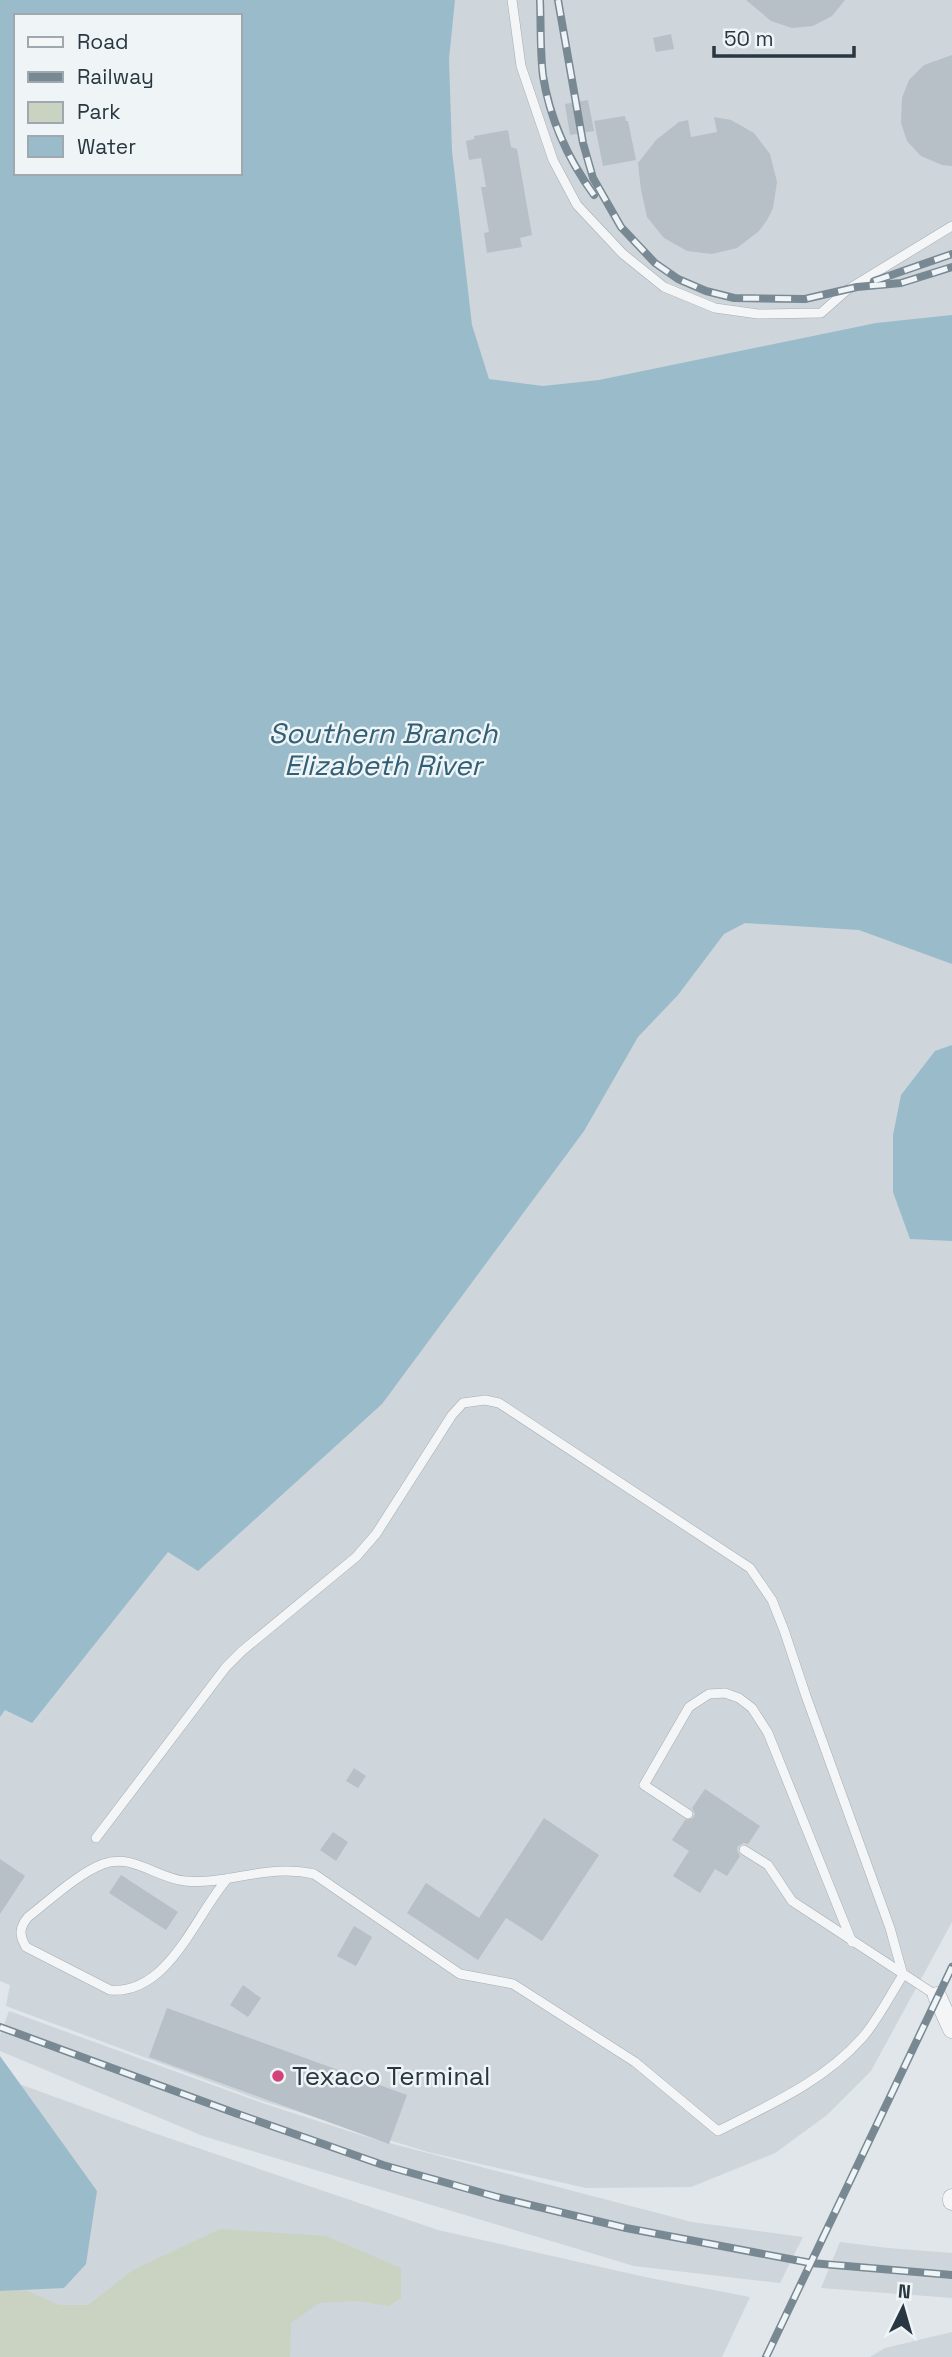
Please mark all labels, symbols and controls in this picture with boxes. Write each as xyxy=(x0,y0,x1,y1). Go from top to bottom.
legend xyxy=(14,14,242,175)
scale bar xyxy=(714,14,854,58)
text: 50 m xyxy=(724,25,774,52)
text: Road xyxy=(77,28,129,55)
text: Railway xyxy=(77,63,154,90)
text: Park xyxy=(77,98,121,125)
text: Water xyxy=(77,133,136,160)
water label: Southern Branch Elizabeth River xyxy=(269,715,498,783)
place label: Texaco Terminal xyxy=(292,2059,490,2093)
marker: Texaco Terminal xyxy=(270,2068,286,2084)
north arrow xyxy=(868,2273,938,2343)
text: N xyxy=(897,2279,912,2305)

